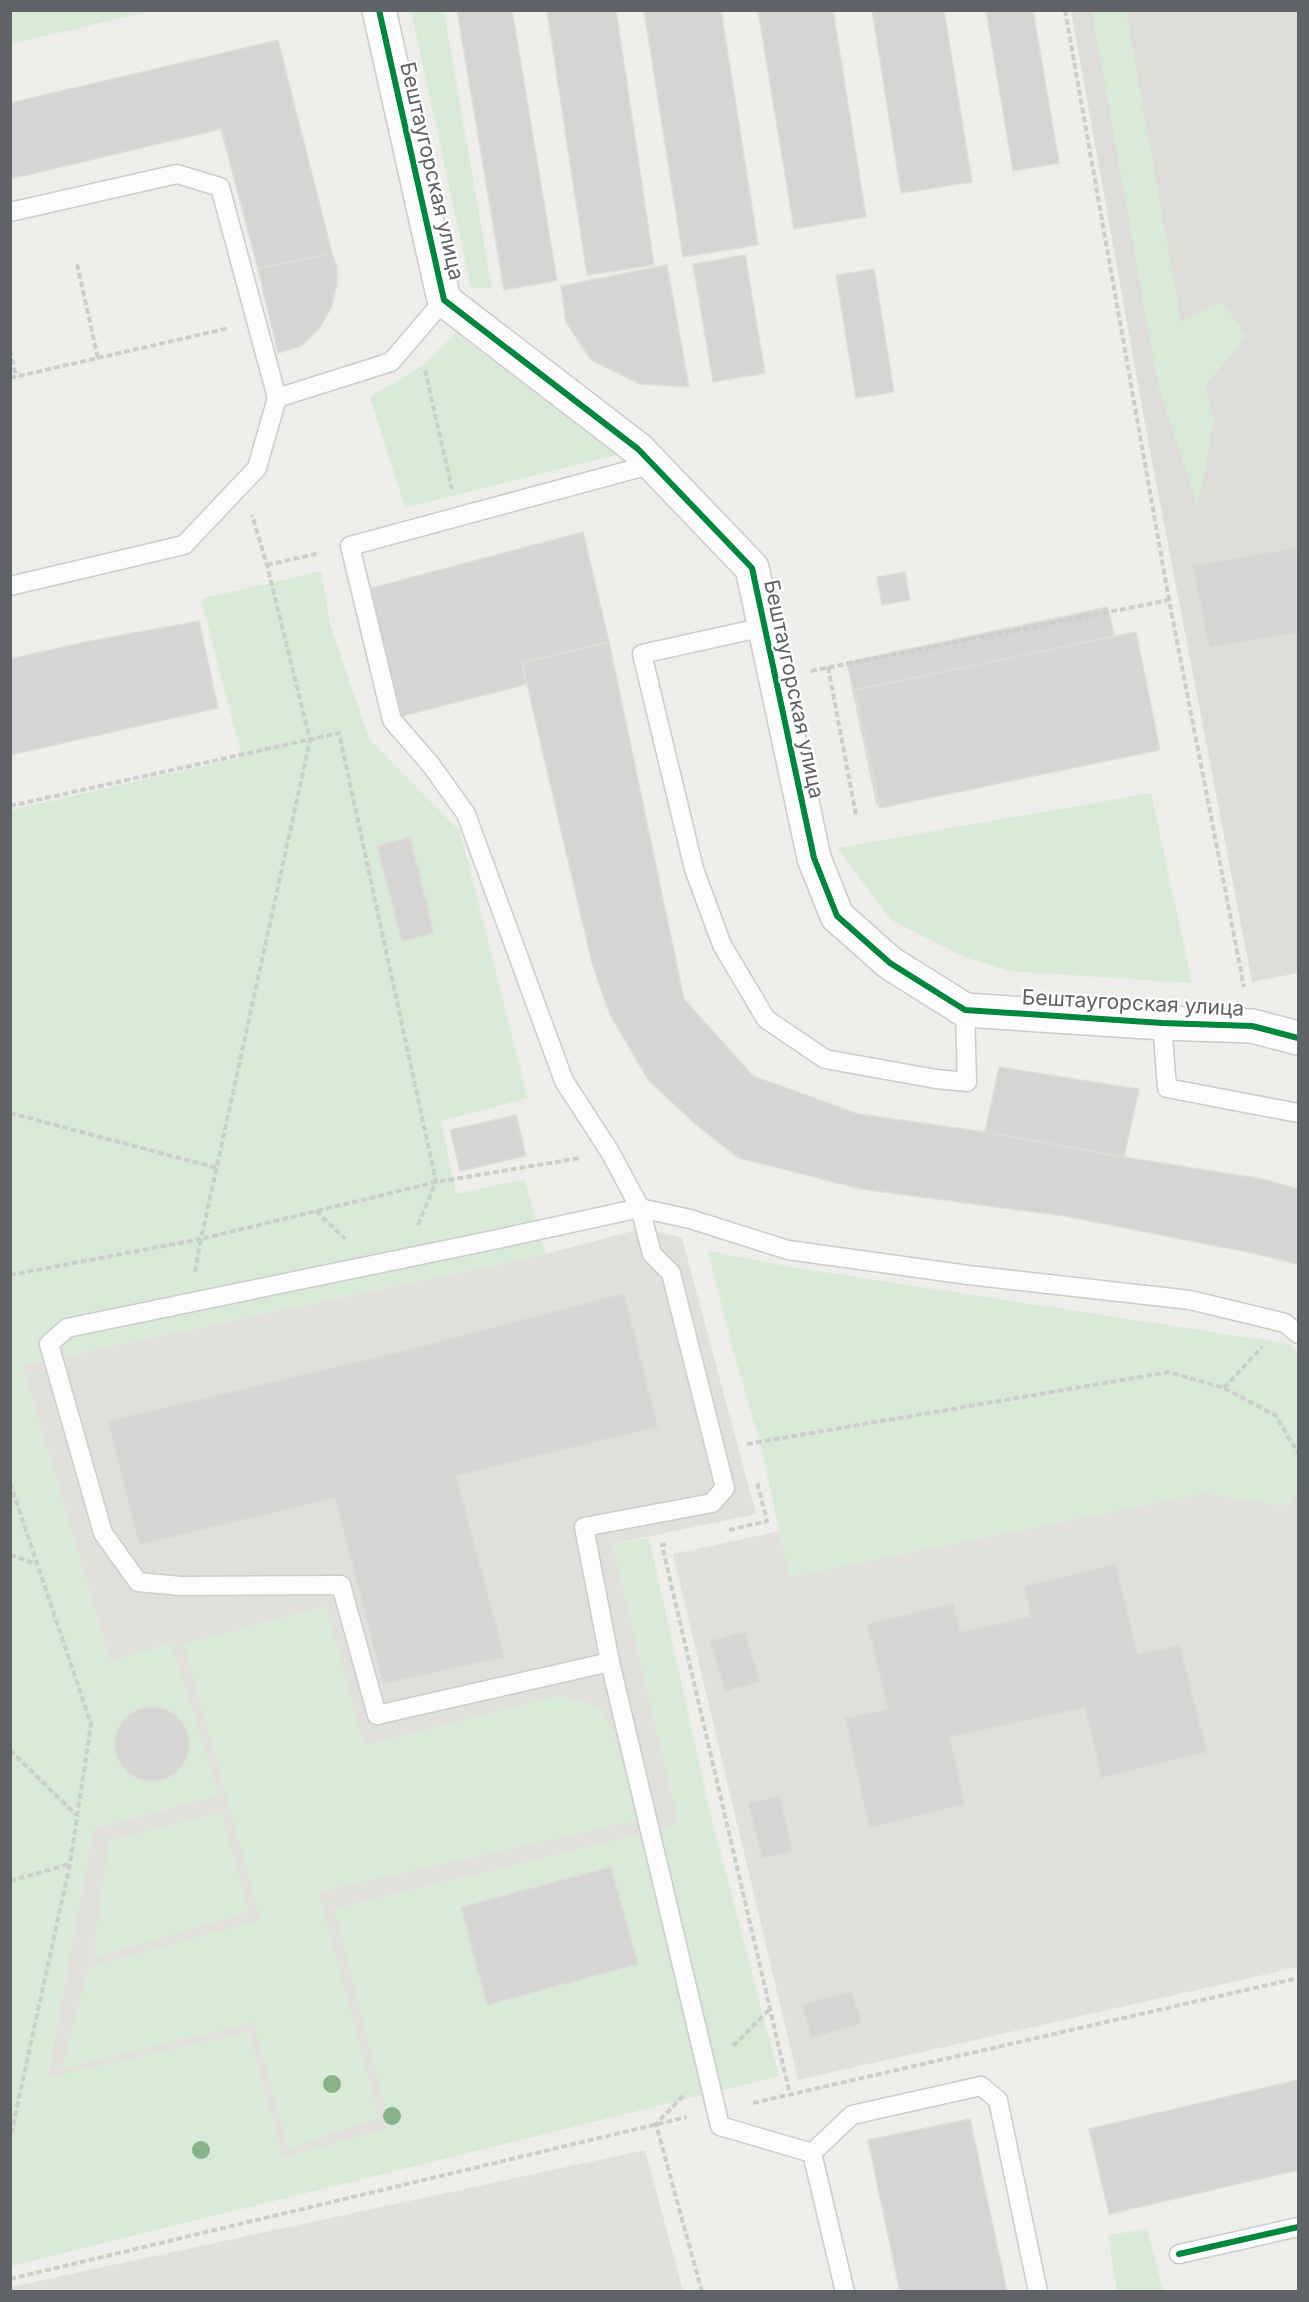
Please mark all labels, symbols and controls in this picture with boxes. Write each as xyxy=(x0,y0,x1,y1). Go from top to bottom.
street label: Бештаугорская улица xyxy=(395,60,470,282)
street label: Бештаугорская улица xyxy=(759,577,830,800)
street label: Бештаугорская улица xyxy=(1021,984,1245,1021)

